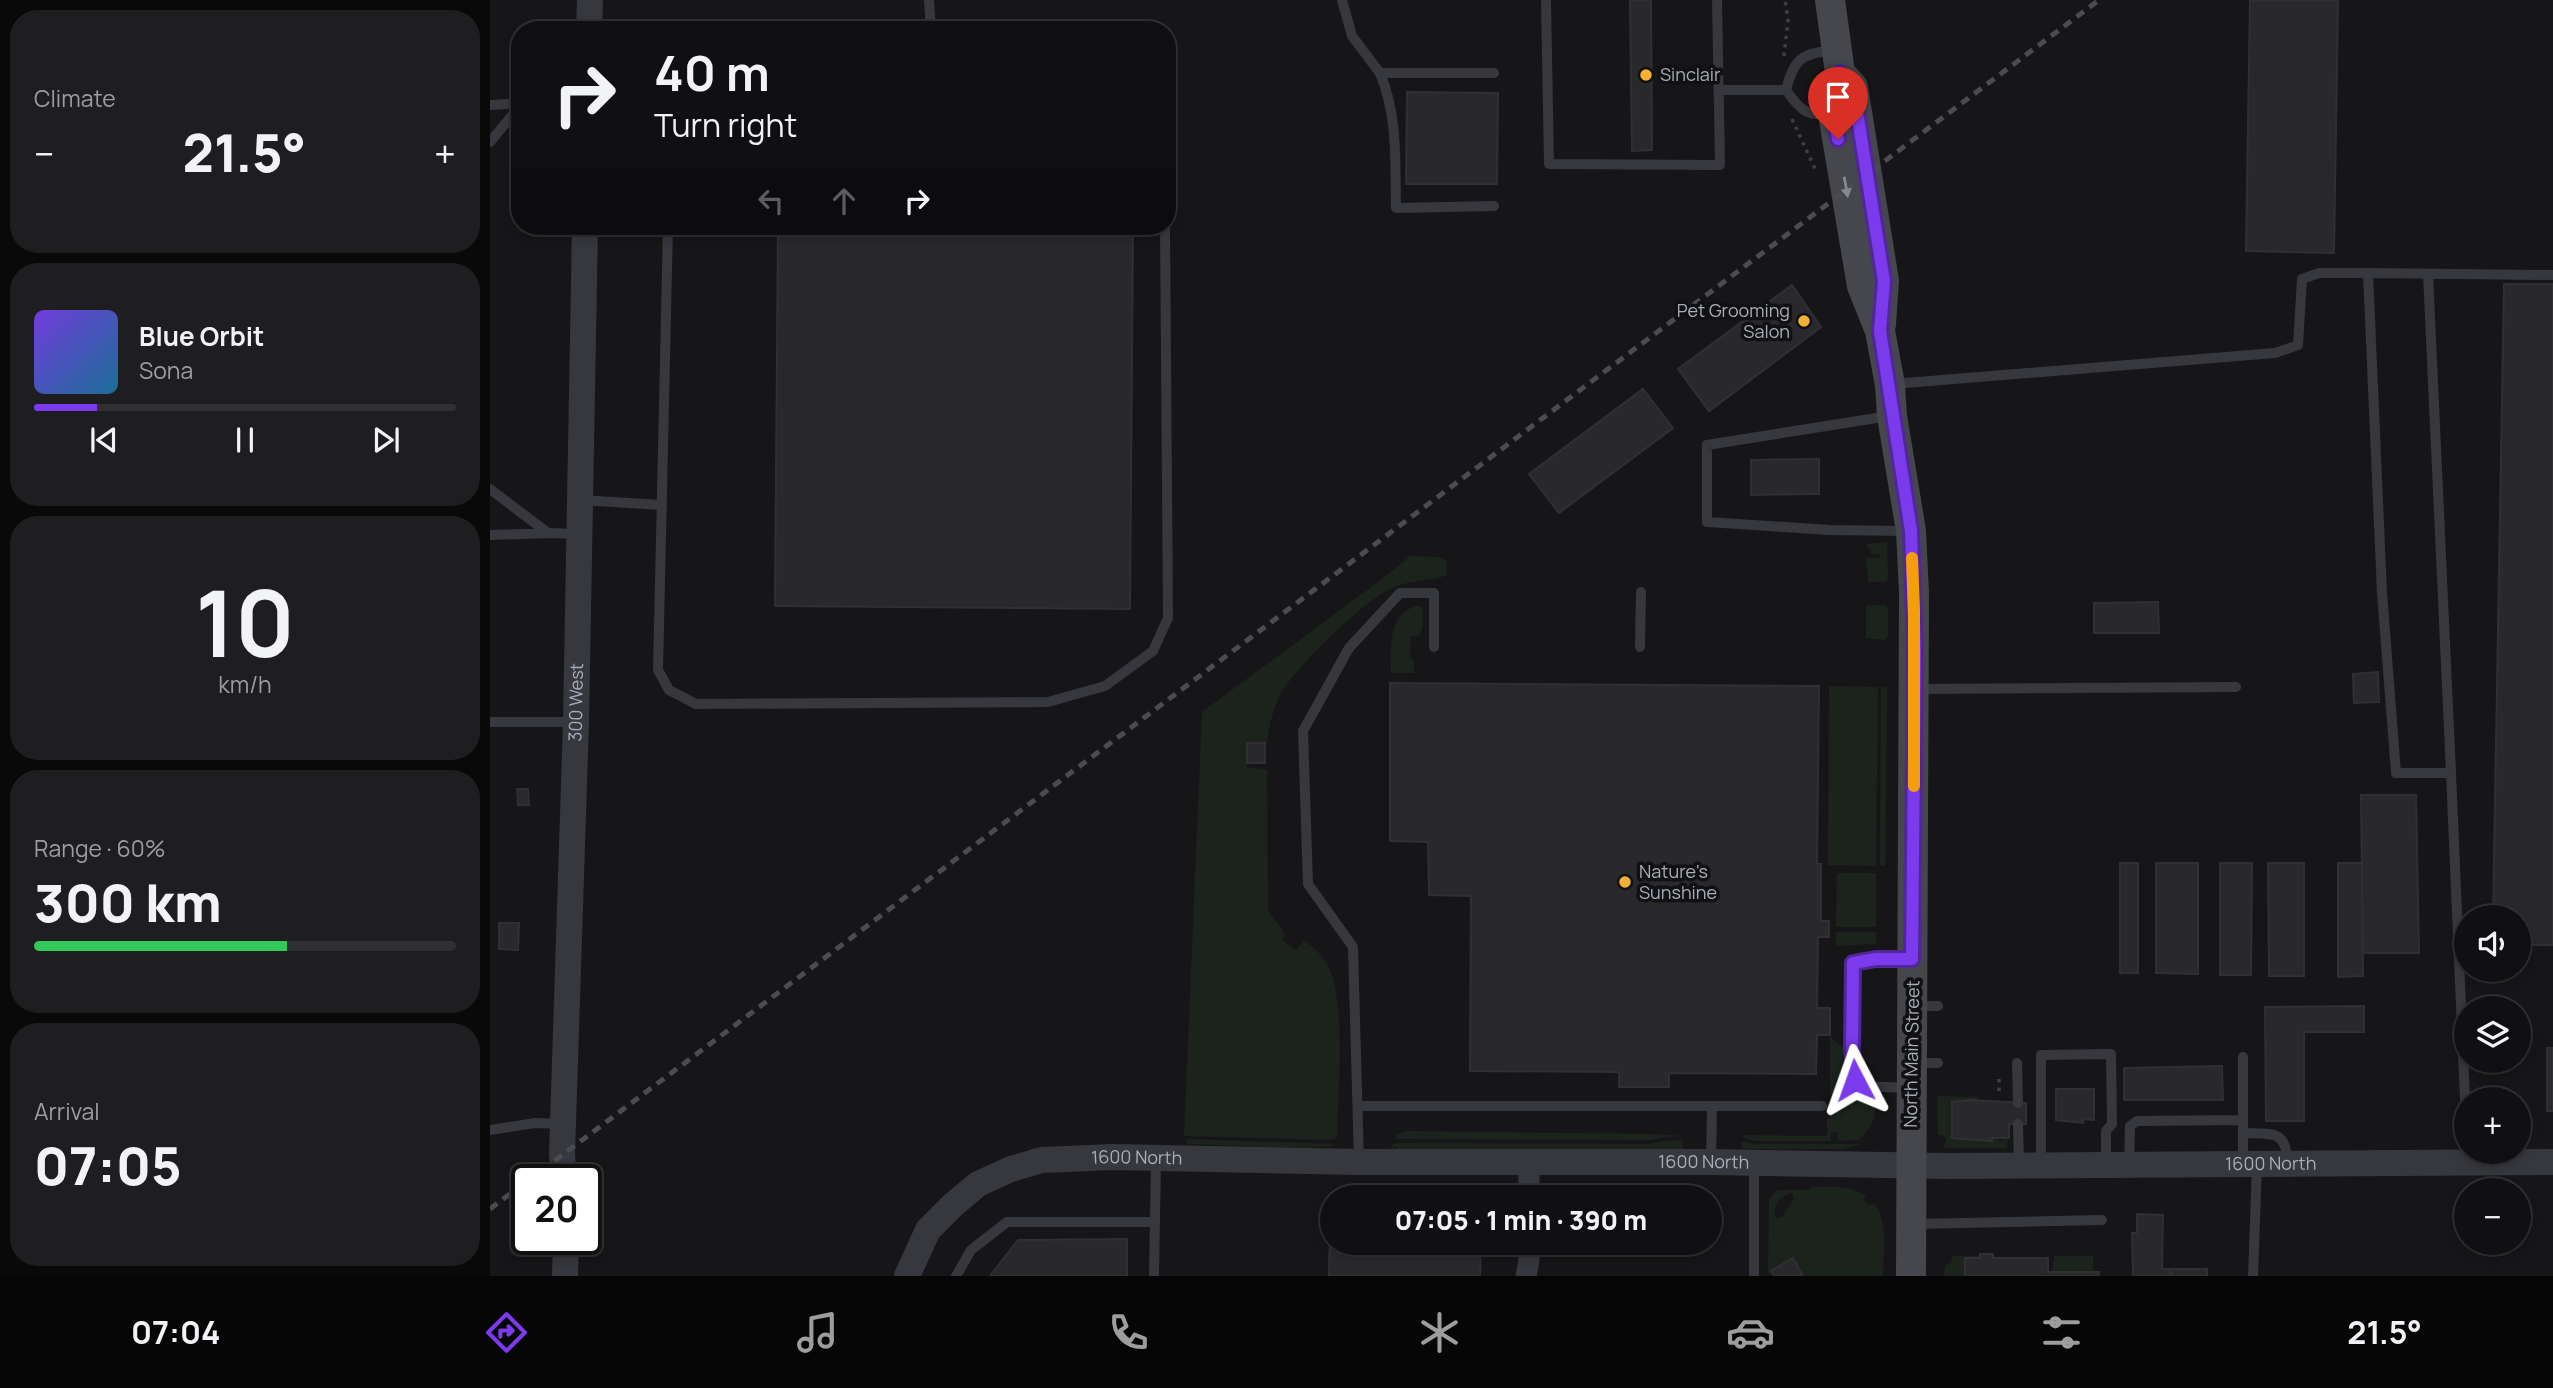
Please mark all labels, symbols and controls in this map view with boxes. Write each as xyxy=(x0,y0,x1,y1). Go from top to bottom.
text: 40 m xyxy=(654,39,770,106)
icon: right xyxy=(539,49,630,140)
place label: Sinclair xyxy=(1660,62,1721,86)
marker: Sinclair xyxy=(1638,67,1654,83)
pin xyxy=(1808,67,1868,139)
icon: arrive xyxy=(1819,78,1857,116)
text: Climate xyxy=(34,82,116,114)
text: Turn right xyxy=(654,103,797,147)
text: 21.5° xyxy=(183,117,306,188)
text: − xyxy=(34,127,55,179)
text: + xyxy=(434,127,456,179)
one-way arrow xyxy=(1841,176,1852,198)
icon: left xyxy=(752,182,790,220)
icon: ahead xyxy=(825,182,863,220)
icon: right xyxy=(898,182,936,220)
place label: Pet Grooming Salon xyxy=(1677,298,1790,343)
marker: Pet Grooming Salon xyxy=(1796,313,1812,329)
text: Blue Orbit xyxy=(139,318,264,354)
text: Sona xyxy=(139,354,193,386)
icon: previous xyxy=(85,421,123,459)
icon: pause xyxy=(226,421,264,459)
icon: next xyxy=(367,421,405,459)
text: 10 xyxy=(195,560,295,684)
street label: 300 West xyxy=(562,663,588,742)
text: km/h xyxy=(218,668,272,700)
text: Range · 60% xyxy=(34,832,165,864)
place label: Nature's Sunshine xyxy=(1639,859,1717,904)
text: 300 km xyxy=(34,867,222,938)
marker: Nature's Sunshine xyxy=(1617,874,1633,890)
map controls xyxy=(2454,905,2531,1255)
button: sound xyxy=(2454,905,2531,982)
street label: North Main Street xyxy=(1898,980,1924,1128)
button: layers xyxy=(2454,996,2531,1073)
position arrow xyxy=(1818,1043,1892,1117)
button: + xyxy=(2454,1087,2531,1164)
text: Arrival xyxy=(34,1095,100,1127)
text: 07:05 xyxy=(34,1130,182,1201)
street label: 1600 North xyxy=(1091,1144,1183,1169)
street label: 1600 North xyxy=(1658,1149,1750,1174)
street label: 1600 North xyxy=(2225,1151,2316,1175)
speed limit sign: 20 xyxy=(511,1164,602,1255)
button: − xyxy=(2454,1178,2531,1255)
text: 07:05 · 1 min · 390 m xyxy=(1395,1202,1647,1238)
icon: directions xyxy=(482,1308,531,1357)
icon: music xyxy=(793,1308,842,1357)
icon: phone xyxy=(1104,1308,1153,1357)
icon: climate xyxy=(1415,1308,1464,1357)
icon: car xyxy=(1726,1308,1775,1357)
icon: filters xyxy=(2037,1308,2086,1357)
text: 07:04 xyxy=(131,1310,221,1354)
text: 21.5° xyxy=(2347,1310,2422,1354)

